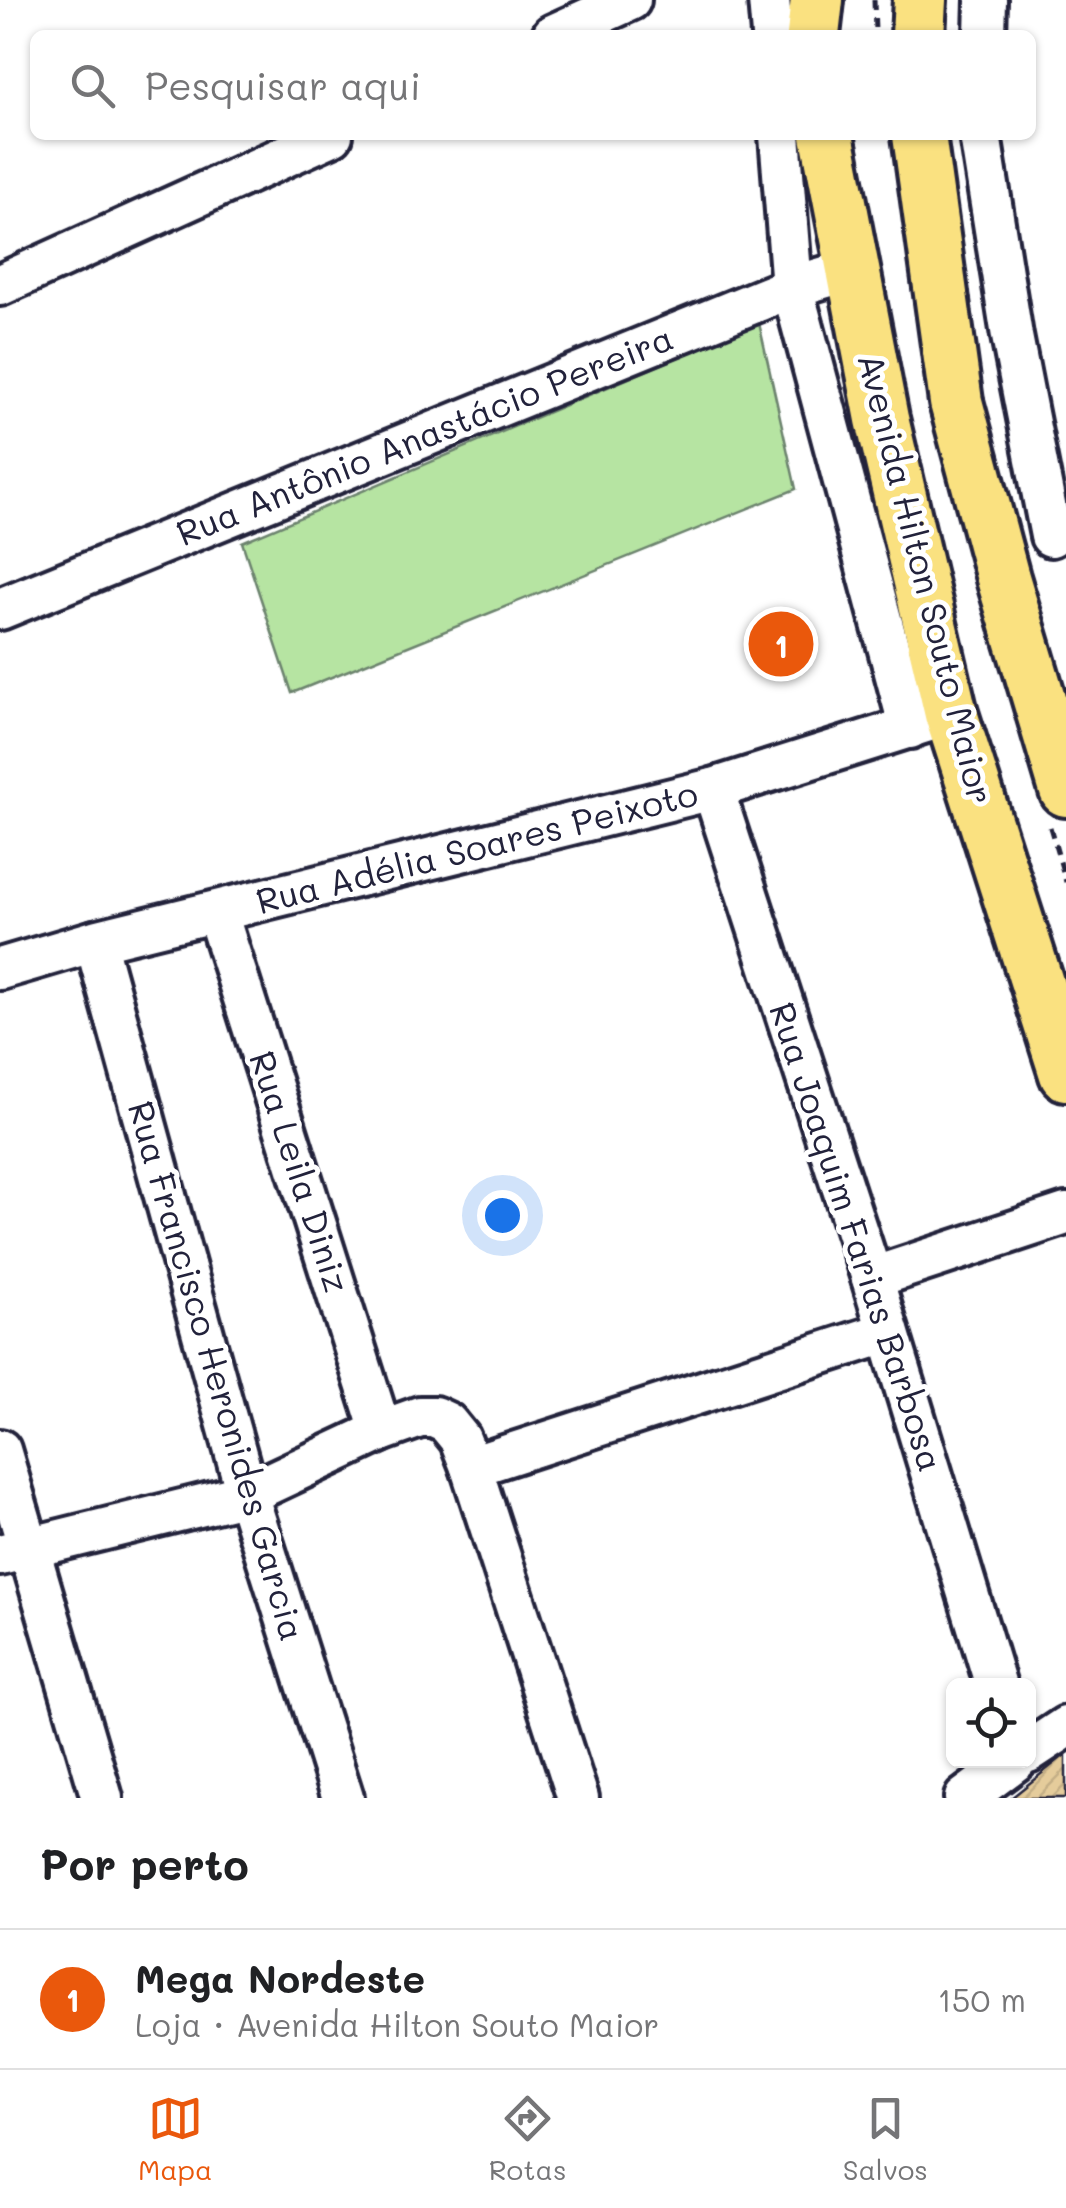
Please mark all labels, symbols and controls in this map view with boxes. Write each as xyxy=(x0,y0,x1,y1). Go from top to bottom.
search box xyxy=(30,30,1036,140)
icon: search xyxy=(65,58,120,113)
text: Pesquisar aqui xyxy=(145,60,421,110)
street label: Rua Antônio Anastácio Pereira xyxy=(169,313,679,555)
street label: Avenida Hilton Souto Maior xyxy=(849,348,1005,809)
pin: 1 xyxy=(748,606,814,682)
street label: Rua Adélia Soares Peixoto xyxy=(251,769,702,923)
street label: Rua Joaquim Farias Barbosa xyxy=(760,996,956,1477)
street label: Rua Leila Diniz xyxy=(240,1045,362,1298)
street label: Rua Francisco Heronides Garcia xyxy=(119,1095,317,1646)
your location xyxy=(477,1190,528,1241)
map controls xyxy=(946,1678,1036,1768)
button: locate xyxy=(946,1678,1036,1768)
text: Por perto xyxy=(40,1836,249,1891)
text: Mega Nordeste xyxy=(135,1953,425,2003)
text: 1 xyxy=(65,1978,80,2020)
text: 150 m xyxy=(938,1978,1026,2020)
text: Loja · Avenida Hilton Souto Maior xyxy=(135,2003,659,2045)
tab: Mapa xyxy=(138,2091,213,2187)
tab: Rotas xyxy=(489,2091,567,2187)
tab: Salvos xyxy=(843,2091,928,2187)

